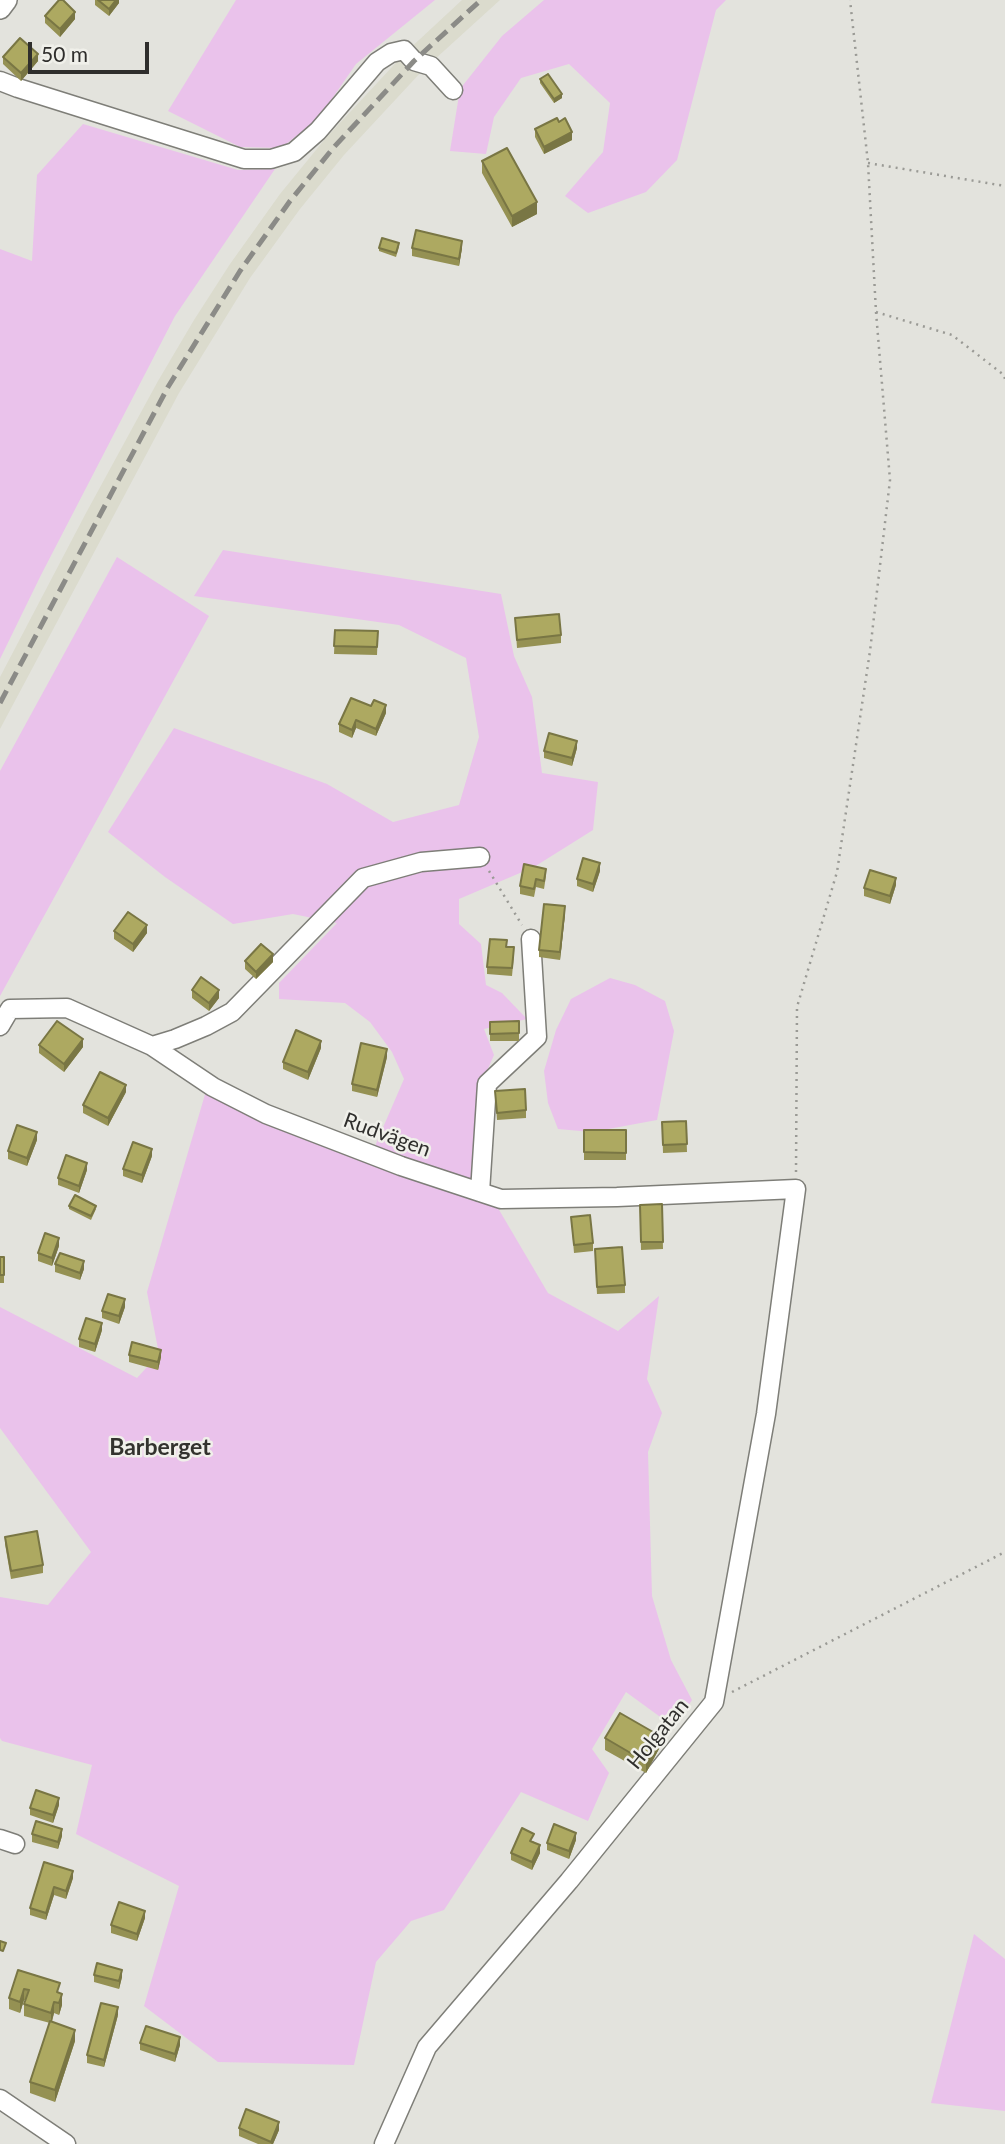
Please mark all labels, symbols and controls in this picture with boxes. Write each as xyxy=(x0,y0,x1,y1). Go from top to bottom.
scale bar xyxy=(32,28,152,72)
text: 50 m xyxy=(41,41,88,66)
street label: Rudvägen xyxy=(340,1108,434,1162)
district label: Barberget xyxy=(109,1434,211,1462)
street label: Holgatan xyxy=(622,1694,694,1774)

